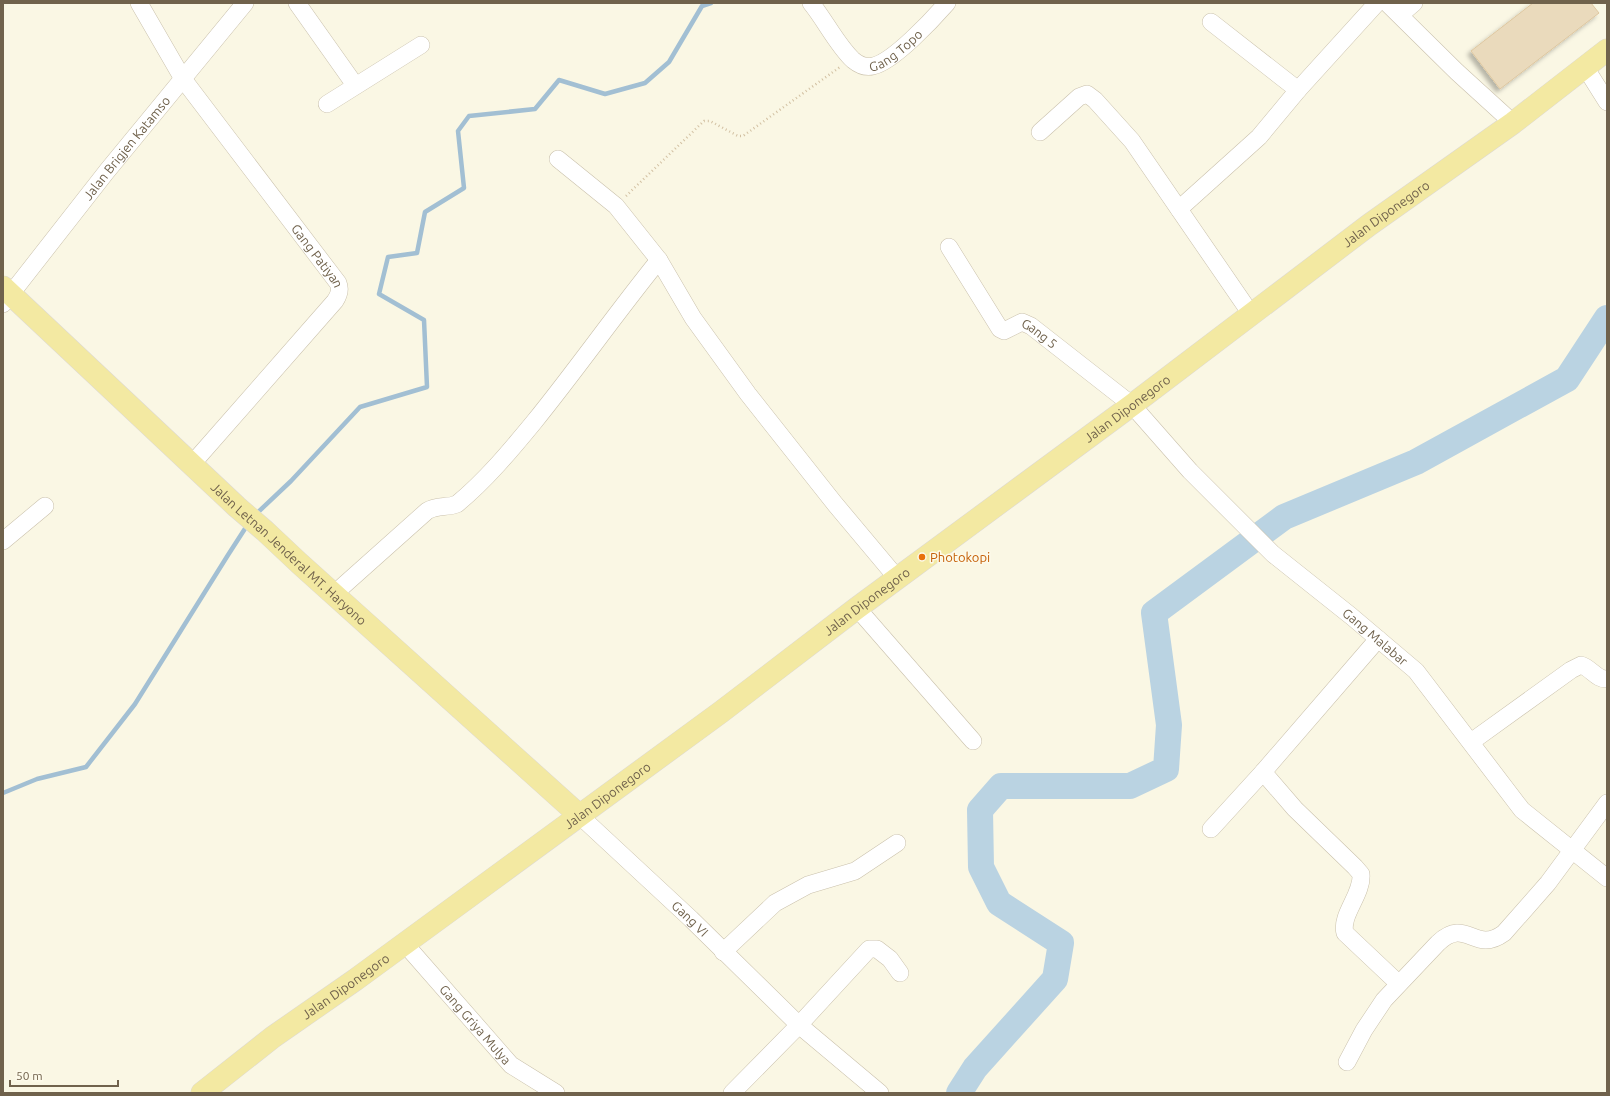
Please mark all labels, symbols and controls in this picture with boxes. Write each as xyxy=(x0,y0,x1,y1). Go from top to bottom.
street label: Gang Topo xyxy=(868,27,925,74)
street label: Jalan Brigjen Katamso xyxy=(80,93,173,202)
street label: Jalan Diponegoro xyxy=(1340,178,1432,249)
street label: Gang Patiyan xyxy=(289,221,346,289)
street label: Gang 5 xyxy=(1020,316,1060,351)
street label: Jalan Diponegoro xyxy=(1081,372,1173,445)
street label: Jalan Letnan Jenderal MT. Haryono xyxy=(209,480,370,627)
place label: Photokopi xyxy=(930,550,990,564)
marker: Photokopi xyxy=(917,552,927,562)
street label: Jalan Diponegoro xyxy=(821,565,912,638)
street label: Gang Malabar xyxy=(1340,605,1411,668)
street label: Jalan Diponegoro xyxy=(561,759,653,831)
street label: Gang VI xyxy=(669,898,711,939)
street label: Jalan Diponegoro xyxy=(299,950,392,1022)
street label: Gang Griya Mulya xyxy=(437,982,514,1067)
scale bar xyxy=(10,1062,118,1088)
text: 50 m xyxy=(16,1069,43,1082)

